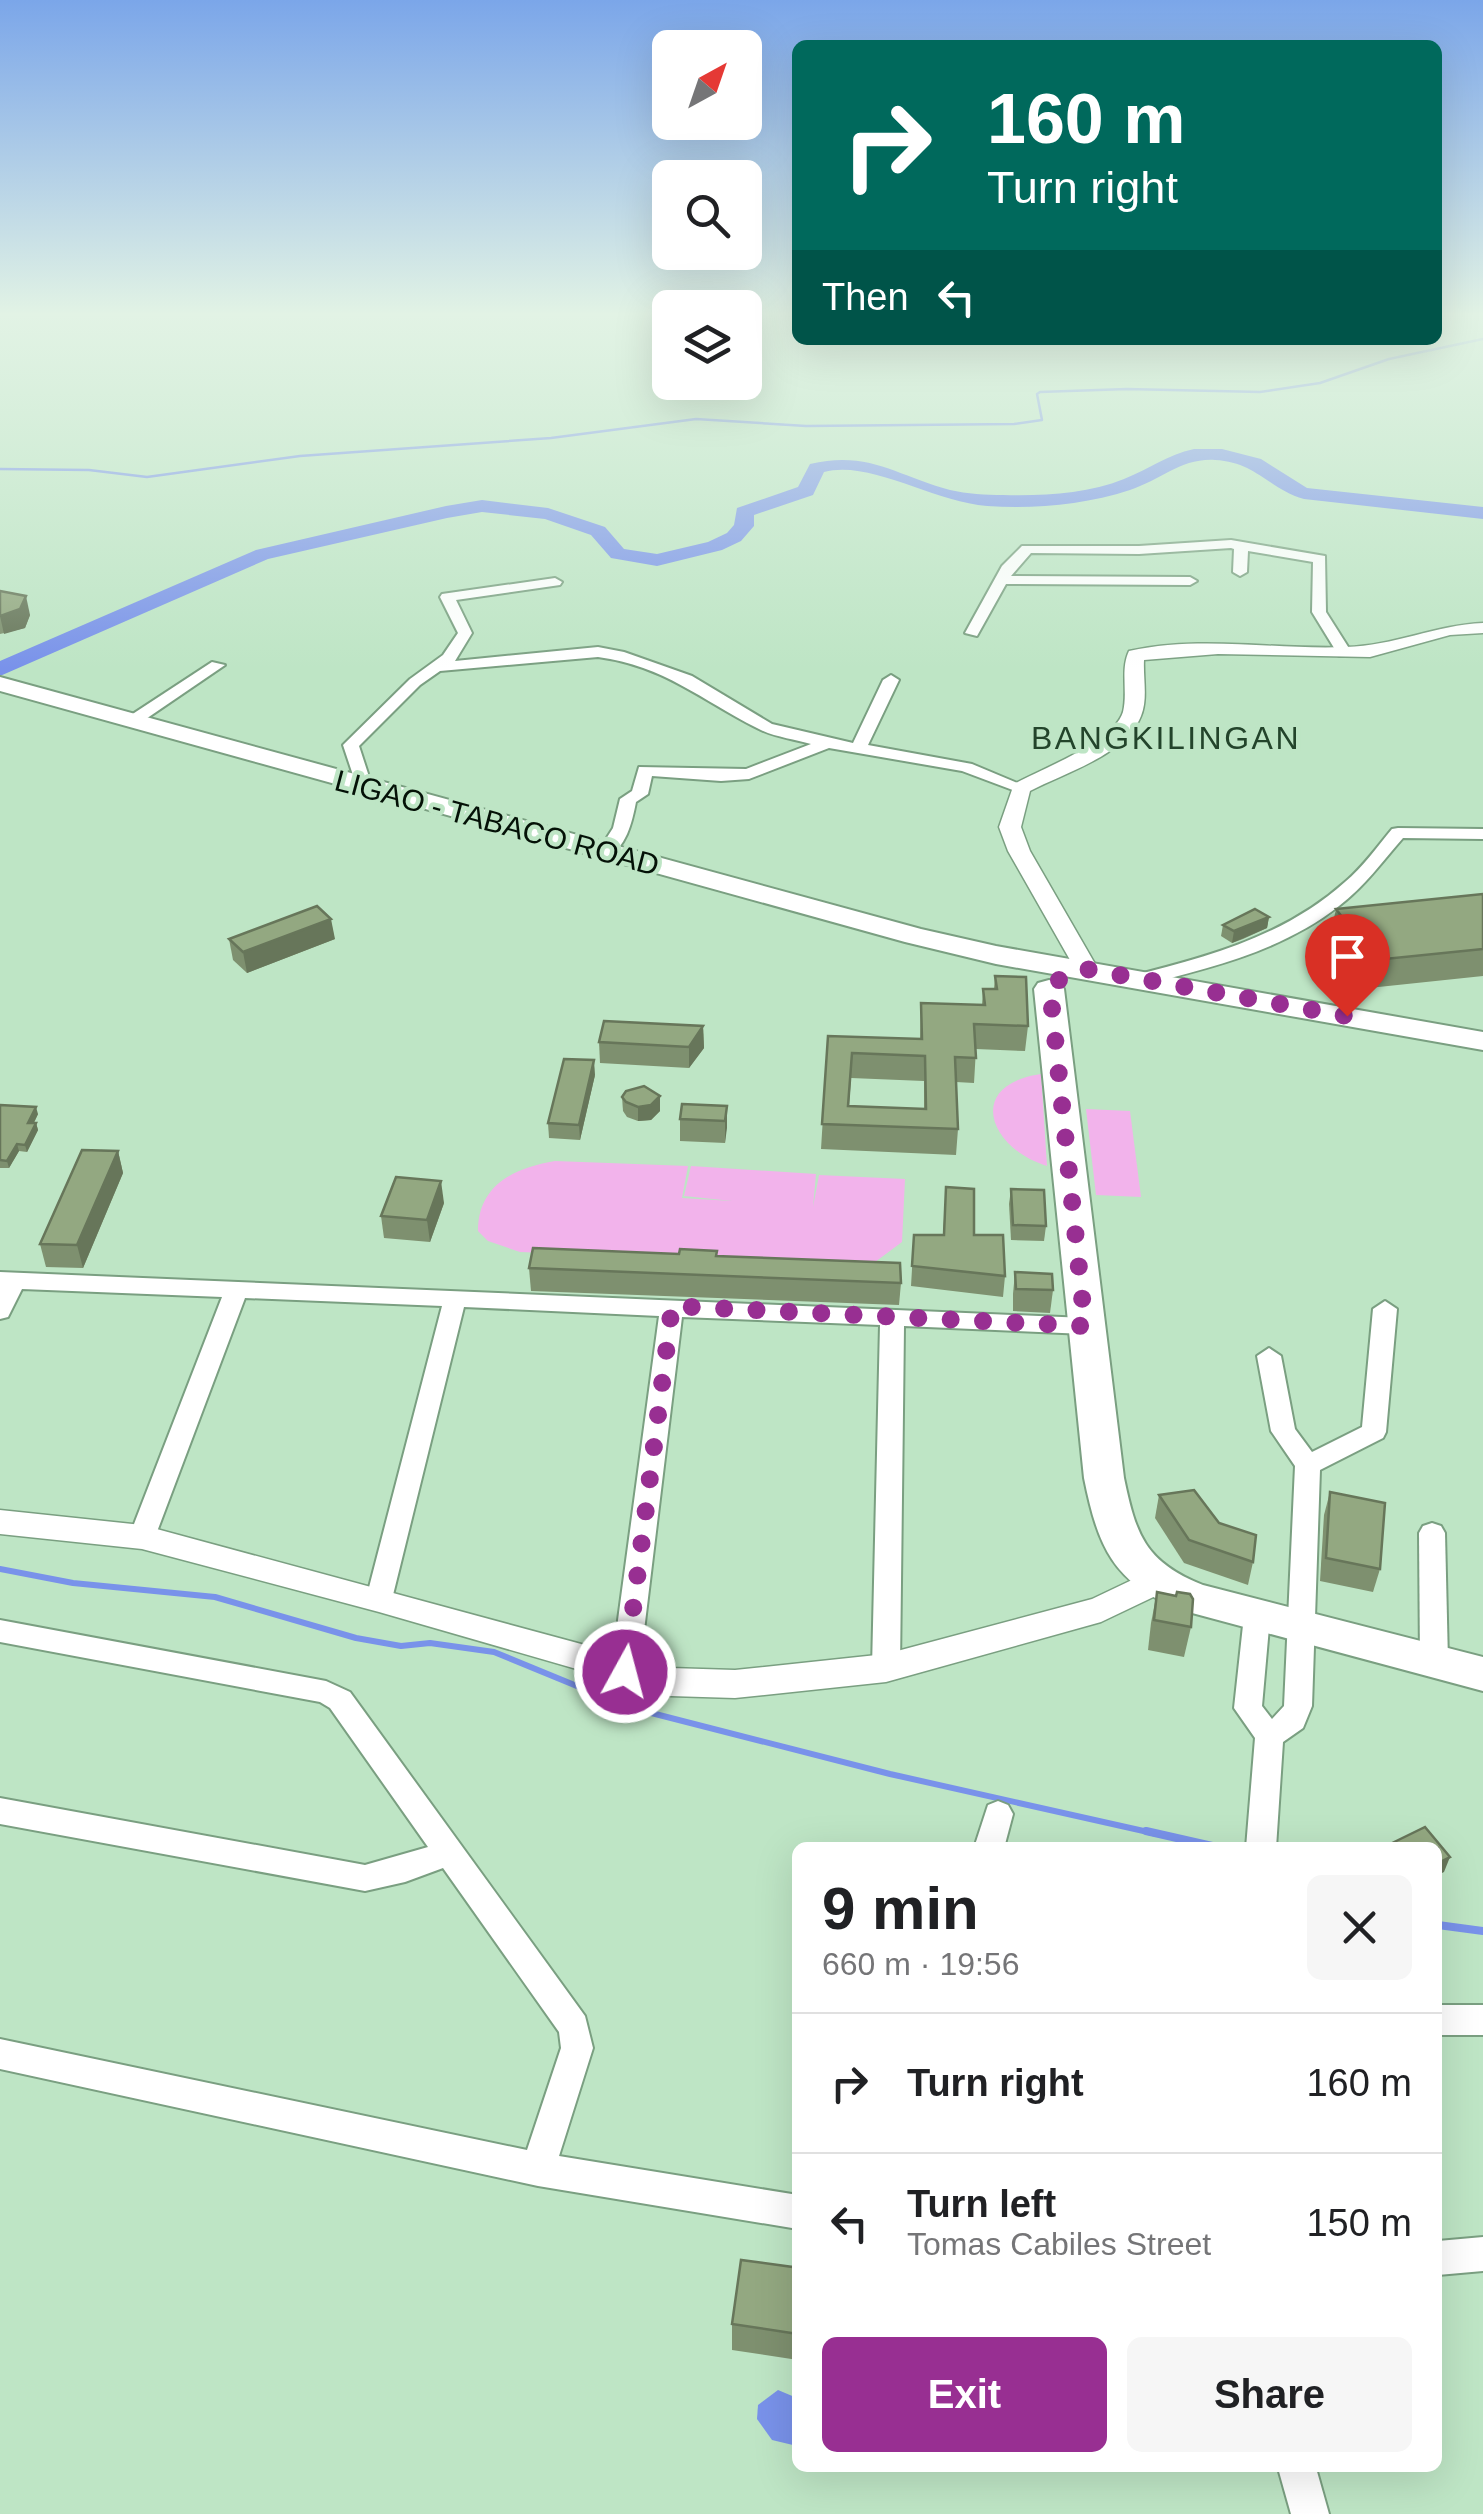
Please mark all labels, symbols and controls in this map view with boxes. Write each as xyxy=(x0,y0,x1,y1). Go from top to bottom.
north arrow xyxy=(652,30,762,140)
map controls xyxy=(652,30,762,400)
icon: right xyxy=(822,80,952,210)
text: 160 m xyxy=(987,80,1185,158)
button: search xyxy=(652,160,762,270)
text: Turn right xyxy=(987,162,1178,213)
icon: left xyxy=(929,270,984,325)
text: Then xyxy=(822,276,909,318)
button: layers xyxy=(652,290,762,400)
district label: BANGKILINGAN xyxy=(1031,720,1301,756)
street label: LIGAO - TABACO ROAD xyxy=(332,763,663,882)
pin xyxy=(1305,914,1390,1017)
icon: arrive xyxy=(1320,929,1375,984)
position arrow xyxy=(573,1620,677,1724)
text: 9 min xyxy=(822,1875,979,1942)
button: close xyxy=(1307,1875,1412,1980)
text: 660 m · 19:56 xyxy=(822,1946,1019,1982)
icon: right xyxy=(822,2056,877,2111)
text: Turn right xyxy=(907,2062,1084,2104)
text: 160 m xyxy=(1306,2062,1412,2104)
text: Turn left xyxy=(907,2183,1056,2225)
icon: left xyxy=(822,2196,877,2251)
text: 150 m xyxy=(1306,2202,1412,2244)
text: Tomas Cabiles Street xyxy=(907,2226,1211,2262)
button: Exit xyxy=(822,2337,1107,2452)
button: Share xyxy=(1127,2337,1412,2452)

